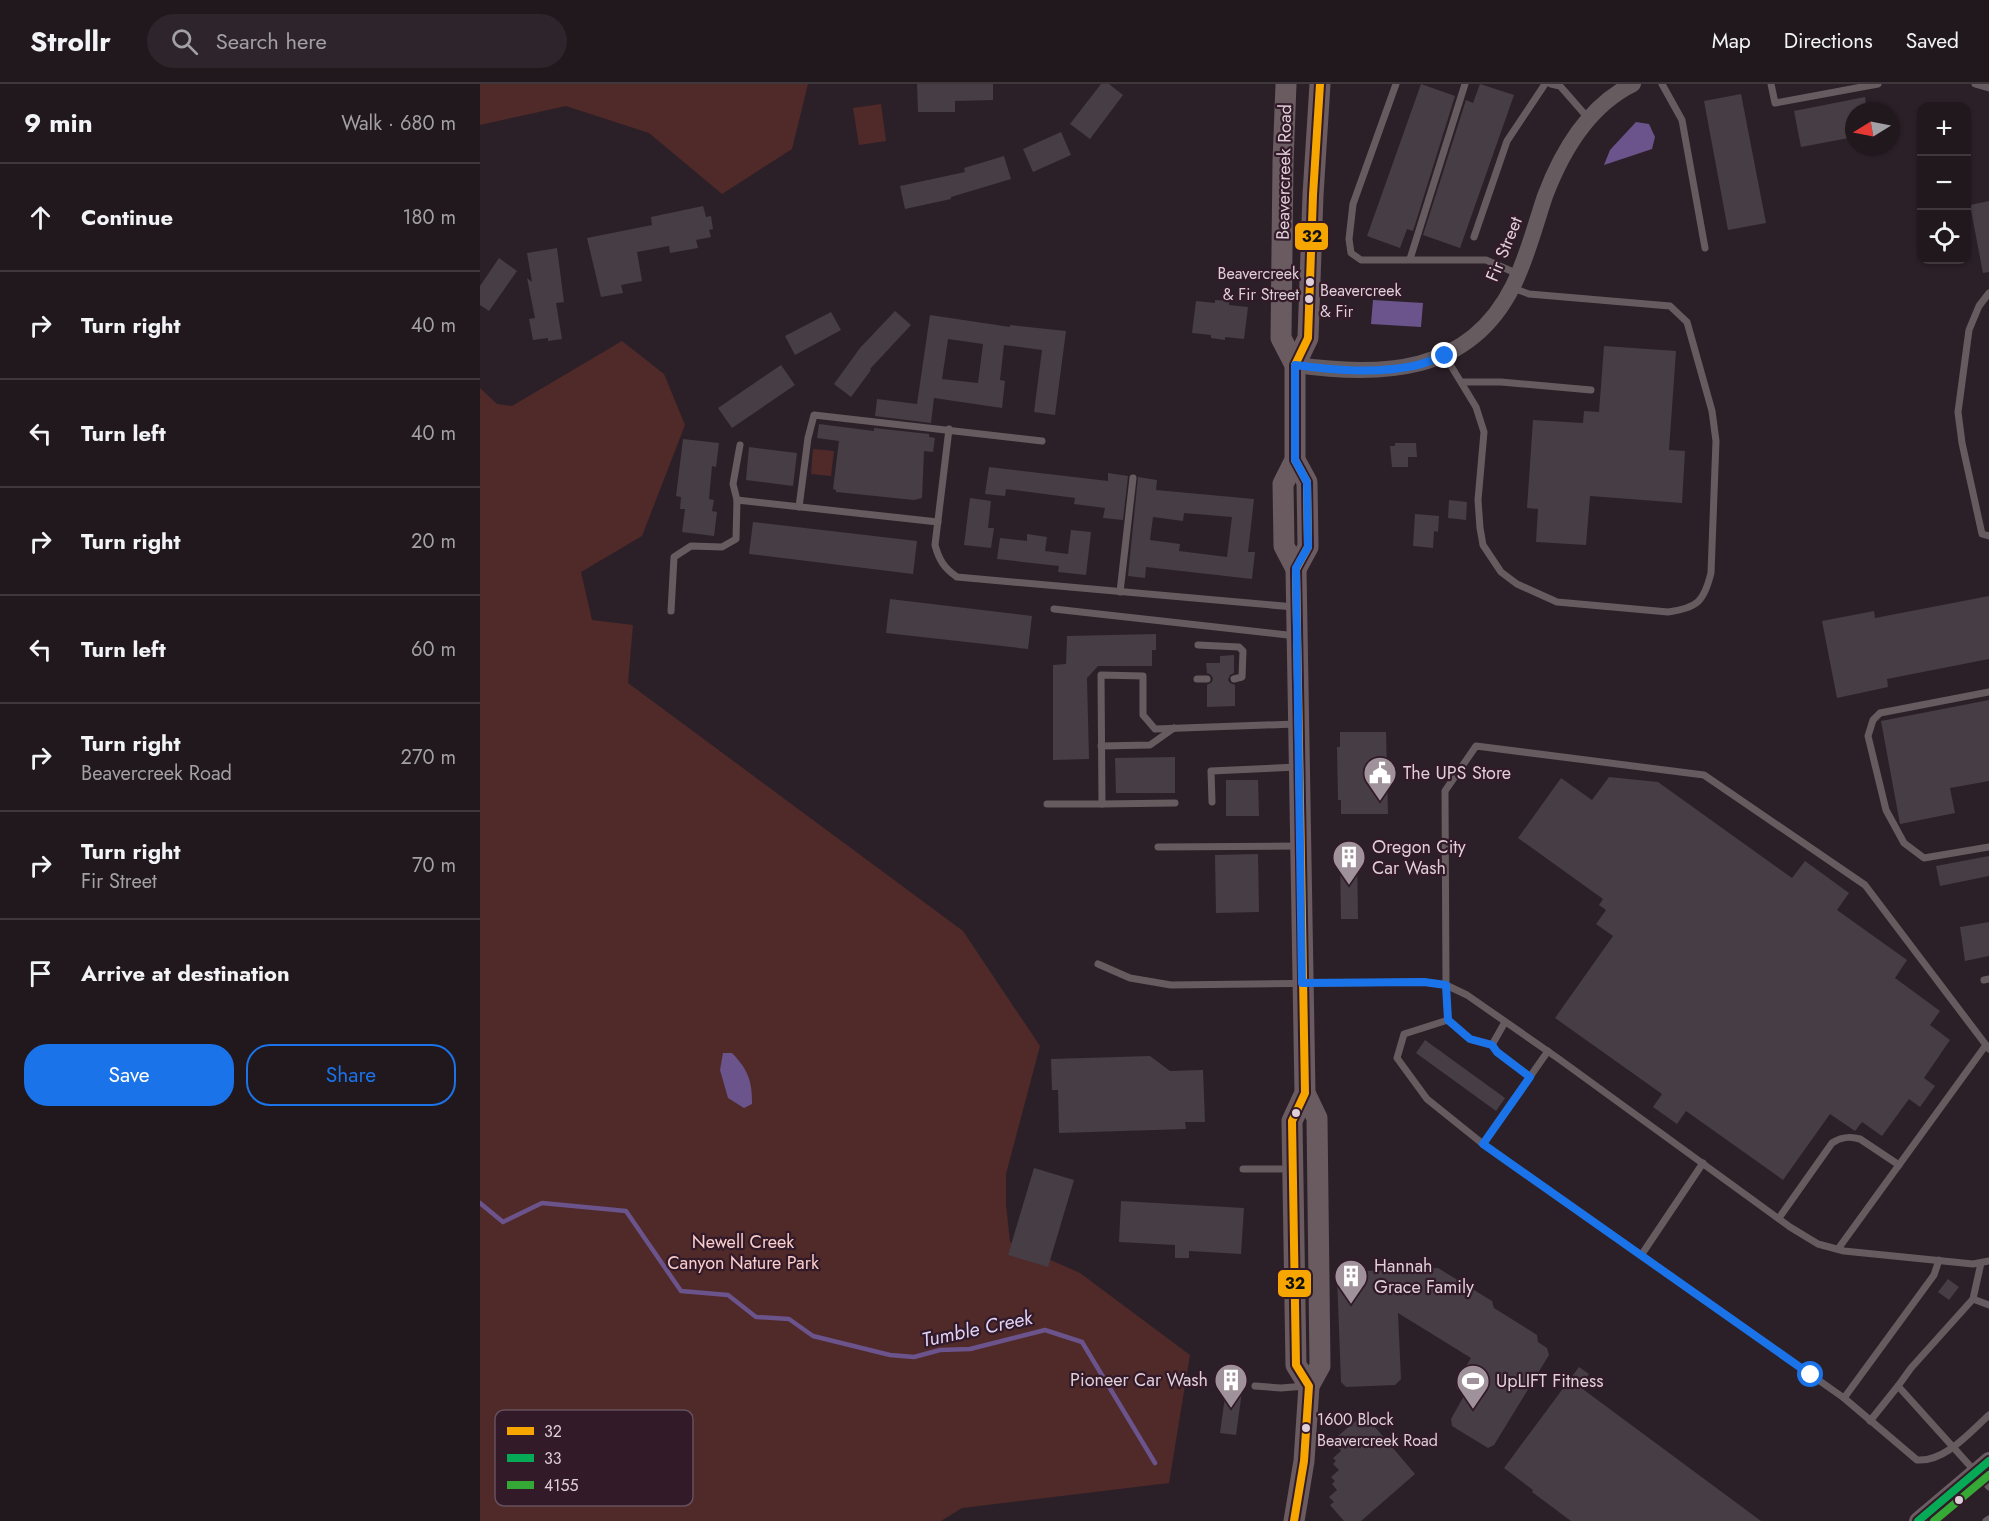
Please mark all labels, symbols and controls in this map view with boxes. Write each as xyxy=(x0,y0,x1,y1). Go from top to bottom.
search box xyxy=(147,14,567,68)
text: Strollr xyxy=(30,21,111,62)
icon: search xyxy=(168,25,201,58)
text: Search here xyxy=(216,25,327,57)
text: Map xyxy=(1712,26,1751,56)
text: Directions xyxy=(1784,26,1873,56)
text: Saved xyxy=(1906,26,1959,56)
north arrow xyxy=(1845,102,1899,156)
map controls xyxy=(1917,102,1971,264)
button: + xyxy=(1917,102,1971,156)
text: 9 min xyxy=(24,104,93,142)
street label: Beavercreek Road xyxy=(1270,104,1298,240)
text: Walk · 680 m xyxy=(341,109,456,138)
button: − xyxy=(1917,156,1971,210)
icon: ahead xyxy=(24,201,57,234)
text: Continue xyxy=(81,201,173,233)
text: 180 m xyxy=(402,203,456,232)
button: locate xyxy=(1917,210,1971,264)
street label: Fir Street xyxy=(1479,212,1529,285)
line badge: 32 xyxy=(1294,222,1329,251)
text: 32 xyxy=(1302,225,1322,248)
place label: Beavercreek & Fir Street xyxy=(1218,262,1300,306)
marker: Beavercreek & Fir Street xyxy=(1304,276,1316,288)
place label: Beavercreek & Fir xyxy=(1320,279,1402,323)
marker: Beavercreek & Fir xyxy=(1303,293,1315,305)
icon: right xyxy=(24,309,57,342)
text: Turn right xyxy=(81,309,181,341)
text: 40 m xyxy=(411,311,456,340)
route end xyxy=(1431,342,1457,368)
icon: left xyxy=(24,417,57,450)
text: Turn left xyxy=(81,417,166,449)
text: 40 m xyxy=(411,419,456,448)
icon: right xyxy=(24,525,57,558)
text: Turn right xyxy=(81,525,181,557)
text: 20 m xyxy=(411,527,456,556)
icon: left xyxy=(24,633,57,666)
text: Turn left xyxy=(81,633,166,665)
text: 60 m xyxy=(411,635,456,664)
text: Turn right xyxy=(81,727,181,759)
icon: right xyxy=(24,741,57,774)
text: 270 m xyxy=(401,743,456,772)
public building icon: The UPS Store xyxy=(1362,755,1398,802)
text: Beavercreek Road xyxy=(81,759,232,788)
place label: The UPS Store xyxy=(1403,760,1511,786)
place label: Oregon City Car Wash xyxy=(1372,834,1466,881)
text: Turn right xyxy=(81,835,181,867)
building icon: Oregon City Car Wash xyxy=(1331,839,1367,886)
icon: right xyxy=(24,849,57,882)
text: 70 m xyxy=(412,851,456,880)
text: Fir Street xyxy=(81,867,157,896)
icon: arrive xyxy=(24,957,57,990)
text: Arrive at destination xyxy=(81,957,290,989)
button: Save xyxy=(24,1044,234,1106)
button: Share xyxy=(246,1044,456,1106)
unlabelled marker xyxy=(1290,1107,1302,1119)
park label: Newell Creek Canyon Nature Park xyxy=(667,1229,819,1276)
place label: Hannah Grace Family xyxy=(1374,1253,1474,1300)
building icon: Hannah Grace Family xyxy=(1333,1258,1369,1305)
line badge: 32 xyxy=(1277,1269,1312,1298)
text: 32 xyxy=(1285,1272,1305,1295)
water label: Tumble Creek xyxy=(919,1303,1036,1355)
route start xyxy=(1797,1361,1823,1387)
building icon: Pioneer Car Wash xyxy=(1213,1362,1249,1409)
sports icon: UpLIFT Fitness xyxy=(1455,1363,1491,1410)
place label: Pioneer Car Wash xyxy=(1070,1367,1208,1393)
place label: UpLIFT Fitness xyxy=(1496,1368,1604,1394)
place label: 1600 Block Beavercreek Road xyxy=(1317,1408,1438,1452)
legend xyxy=(495,1410,693,1506)
text: 32 xyxy=(544,1420,562,1443)
marker: 1600 Block Beavercreek Road xyxy=(1300,1422,1312,1434)
text: 33 xyxy=(544,1447,562,1470)
text: 4155 xyxy=(544,1474,579,1497)
unlabelled marker xyxy=(1953,1494,1965,1506)

